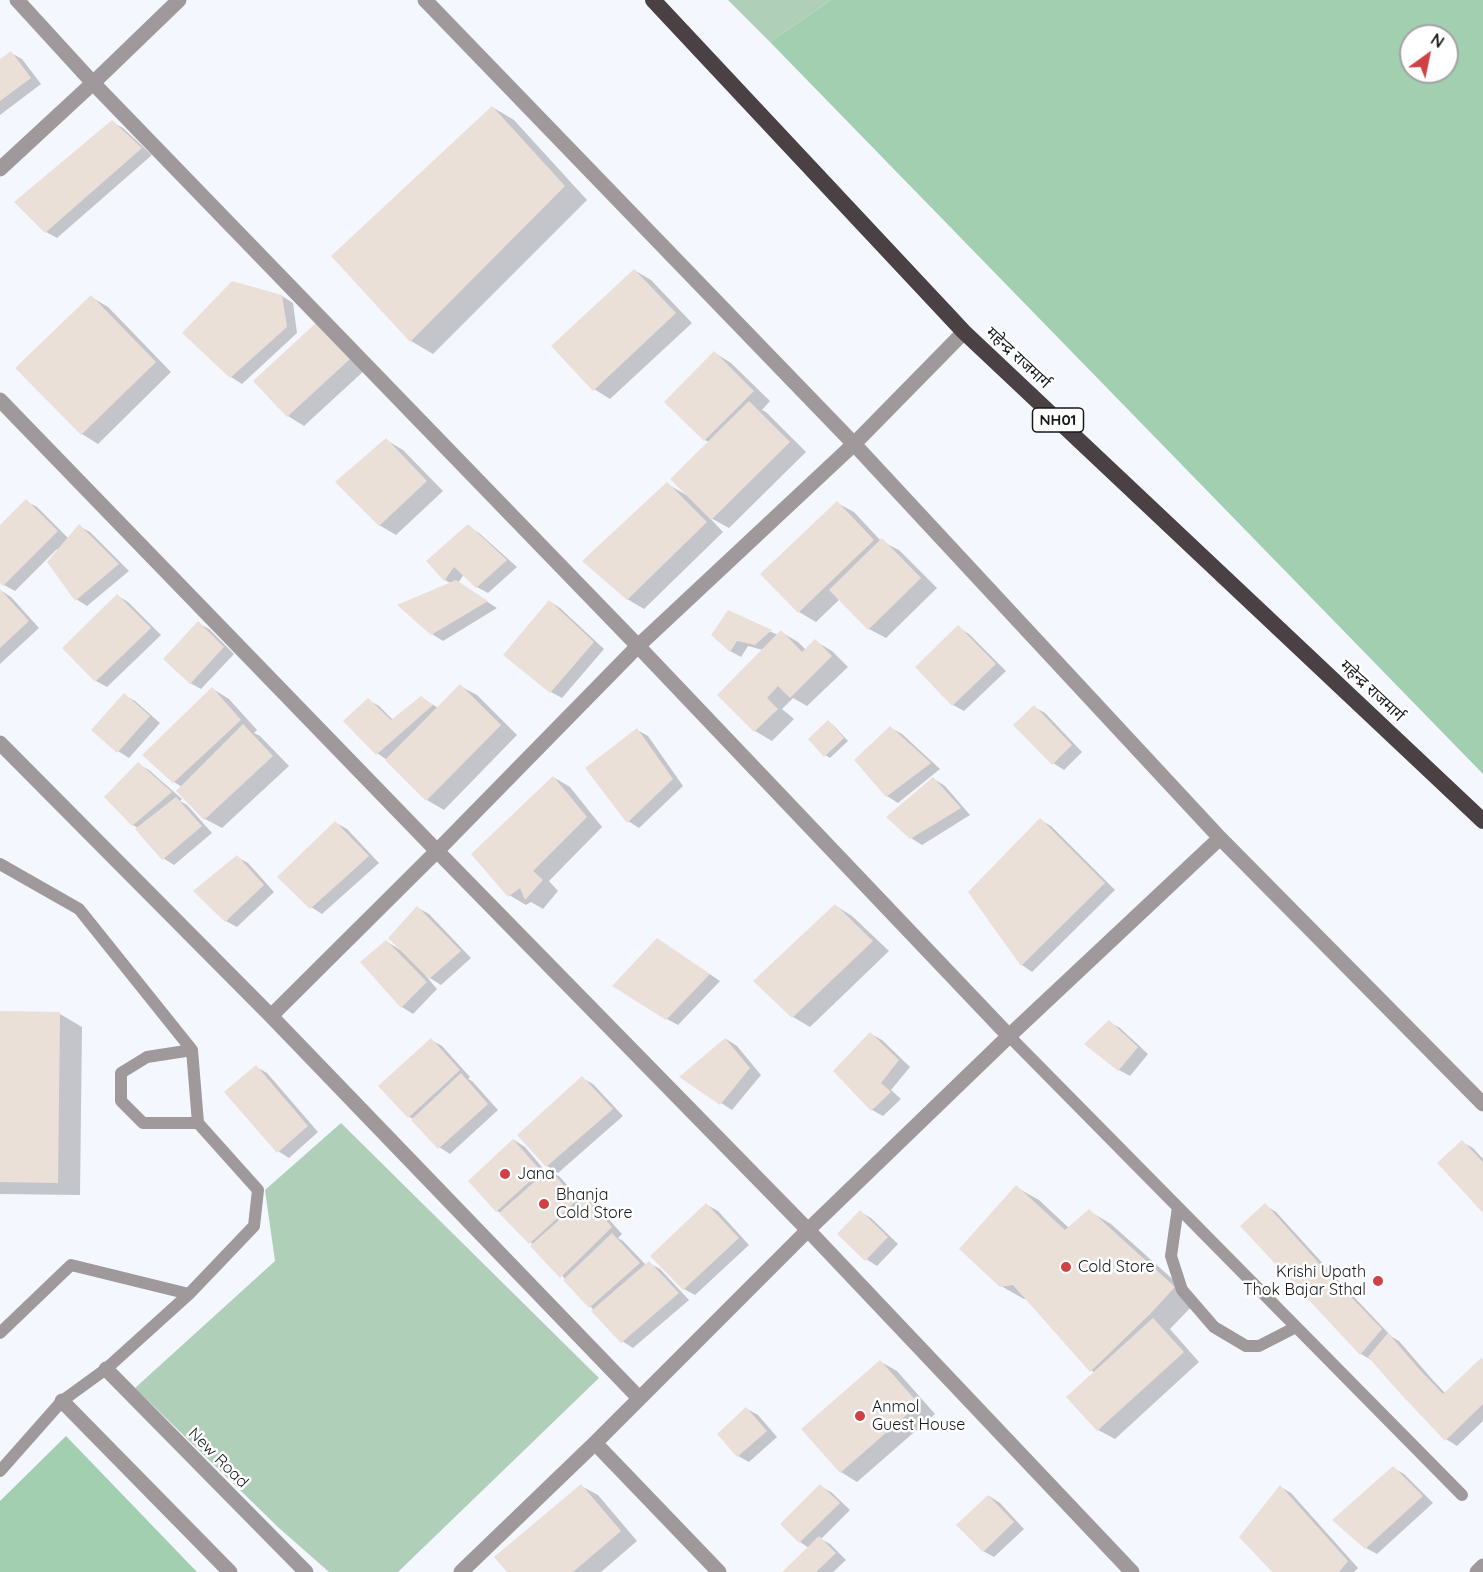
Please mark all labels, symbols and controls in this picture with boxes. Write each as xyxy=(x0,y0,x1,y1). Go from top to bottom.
north arrow xyxy=(1399,24,1459,84)
text: N xyxy=(1427,29,1448,52)
street label: महेन्द्र राजमार्ग xyxy=(982,323,1054,393)
road number: NH01 xyxy=(1032,408,1084,432)
street label: महेन्द्र राजमार्ग xyxy=(1336,656,1408,726)
place label: Jana xyxy=(517,1164,555,1184)
marker: Jana xyxy=(498,1167,512,1181)
place label: Bhanja Cold Store xyxy=(556,1185,633,1223)
marker: Bhanja Cold Store xyxy=(537,1197,551,1211)
place label: Cold Store xyxy=(1078,1257,1155,1277)
marker: Cold Store xyxy=(1059,1260,1073,1274)
place label: Krishi Upath Thok Bajar Sthal xyxy=(1243,1262,1366,1300)
marker: Krishi Upath Thok Bajar Sthal xyxy=(1371,1274,1385,1288)
place label: Anmol Guest House xyxy=(872,1397,965,1435)
marker: Anmol Guest House xyxy=(853,1409,867,1423)
street label: New Road xyxy=(184,1424,252,1492)

